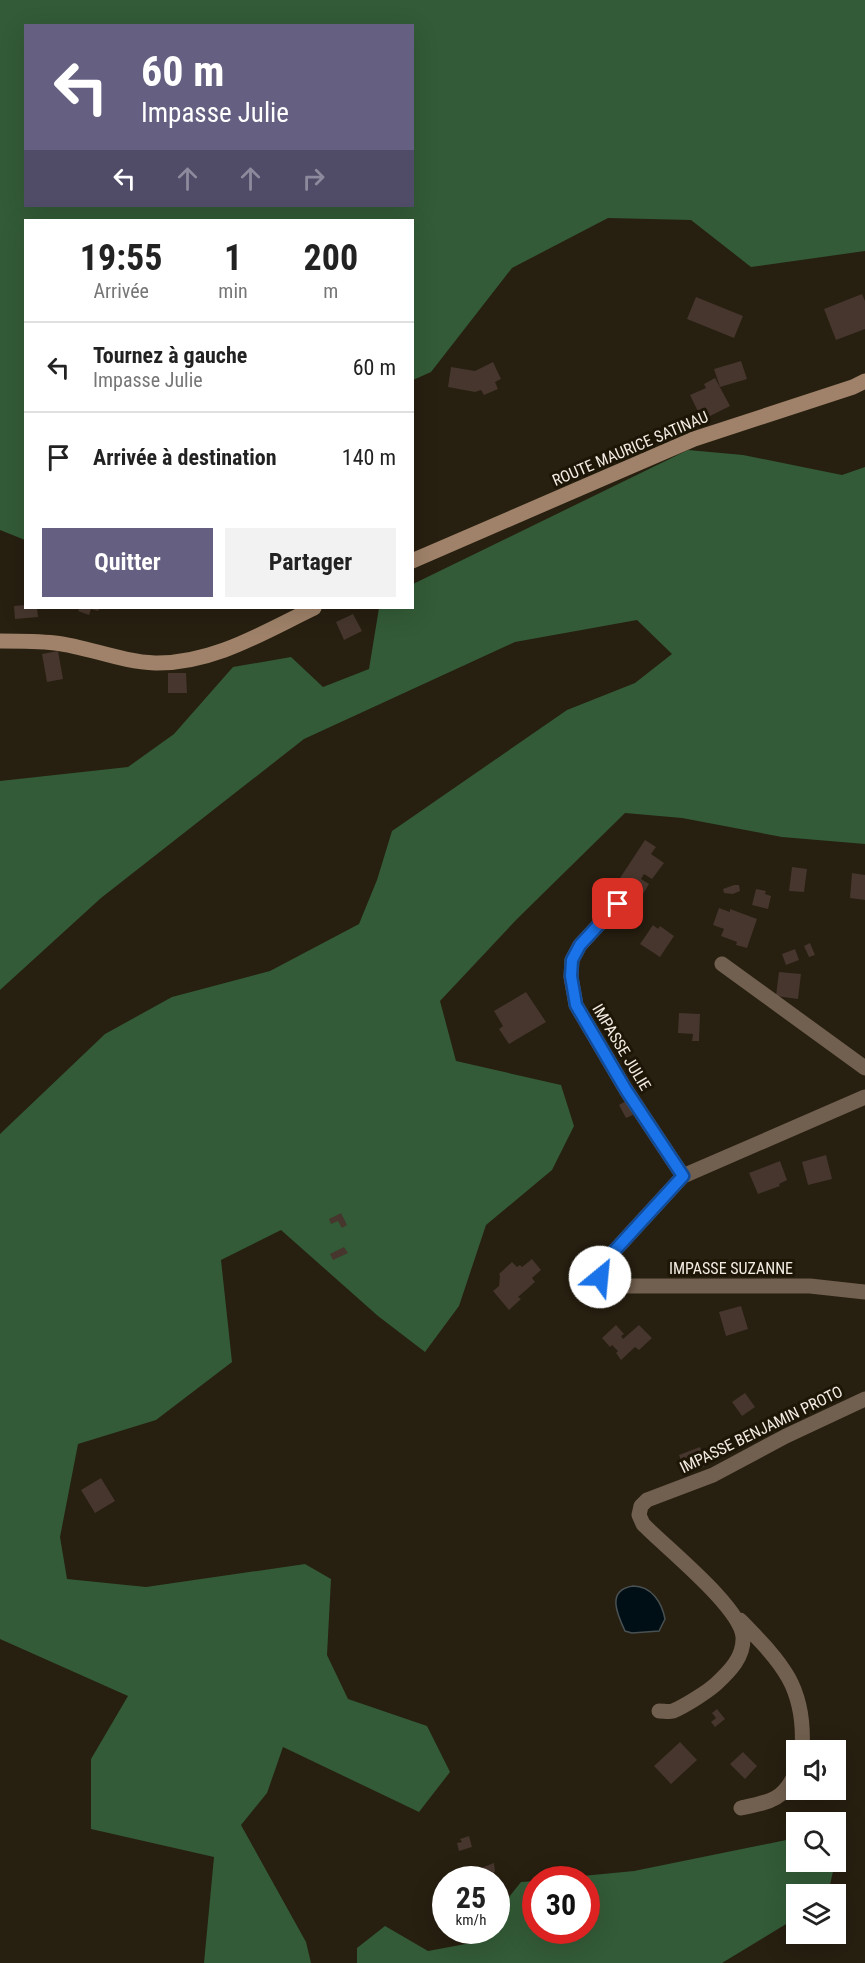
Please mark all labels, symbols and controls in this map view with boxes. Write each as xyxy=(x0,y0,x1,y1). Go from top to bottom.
text: 60 m xyxy=(141,47,224,96)
icon: left xyxy=(42,48,120,126)
text: Impasse Julie xyxy=(141,97,289,129)
icon: left xyxy=(108,162,141,195)
icon: ahead xyxy=(171,162,204,195)
icon: ahead xyxy=(234,162,267,195)
icon: right xyxy=(297,162,330,195)
text: 19:55 xyxy=(80,237,162,279)
text: 1 xyxy=(224,237,242,279)
text: 200 xyxy=(304,237,358,279)
text: Arrivée xyxy=(93,279,149,303)
text: min xyxy=(218,279,248,303)
text: m xyxy=(323,279,338,303)
text: Tournez à gauche xyxy=(93,343,247,368)
icon: left xyxy=(42,351,75,384)
text: 60 m xyxy=(353,355,396,380)
text: Impasse Julie xyxy=(93,368,203,392)
street label: ROUTE MAURICE SATINAU xyxy=(549,407,711,490)
icon: arrive xyxy=(42,441,75,474)
text: Arrivée à destination xyxy=(93,445,277,470)
text: 140 m xyxy=(342,445,396,470)
button: Quitter xyxy=(42,528,213,597)
button: Partager xyxy=(225,528,396,597)
pin xyxy=(592,878,643,929)
icon: arrive xyxy=(601,887,634,920)
street label: IMPASSE JULIE xyxy=(588,1001,655,1094)
position arrow xyxy=(568,1245,632,1309)
street label: IMPASSE SUZANNE xyxy=(669,1259,793,1278)
street label: IMPASSE BENJAMIN PROTO xyxy=(677,1382,846,1477)
map controls xyxy=(786,1740,846,1944)
button: sound xyxy=(786,1740,846,1800)
button: search xyxy=(786,1812,846,1872)
speed limit sign: 30 xyxy=(522,1866,600,1944)
text: 25 xyxy=(456,1880,486,1915)
button: layers xyxy=(786,1884,846,1944)
text: km/h xyxy=(456,1911,486,1929)

